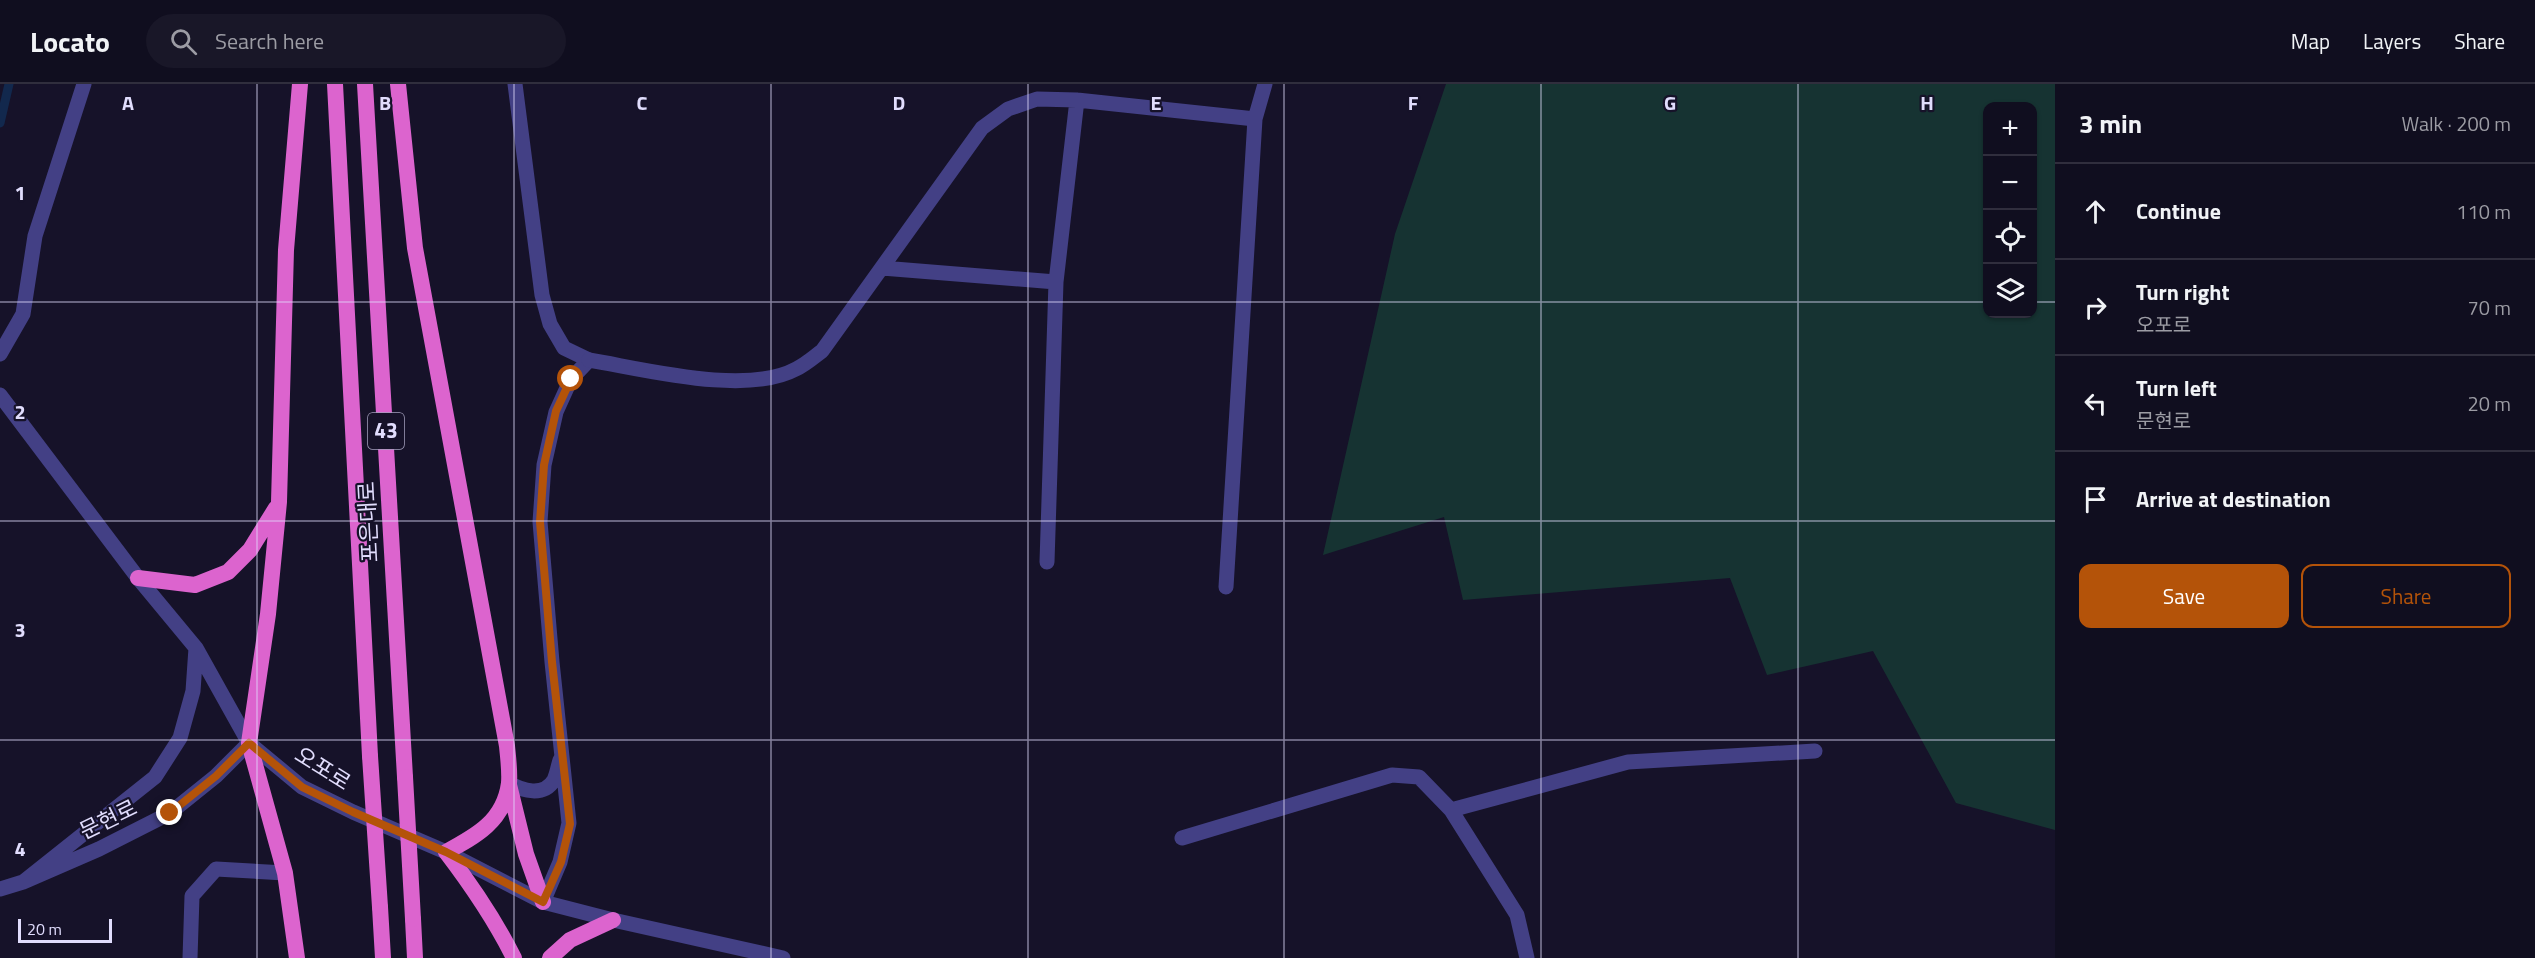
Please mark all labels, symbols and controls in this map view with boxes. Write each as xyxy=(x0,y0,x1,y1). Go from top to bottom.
search box xyxy=(146,14,566,68)
text: Locato xyxy=(30,20,110,63)
text: Search here xyxy=(215,24,324,58)
icon: search xyxy=(167,25,200,58)
text: Map xyxy=(2291,25,2330,57)
text: Layers xyxy=(2363,25,2421,57)
text: Share xyxy=(2454,25,2505,57)
text: A xyxy=(122,87,134,118)
text: B xyxy=(379,87,391,118)
text: C xyxy=(637,87,648,118)
text: D xyxy=(893,87,905,118)
text: E xyxy=(1150,87,1162,118)
text: F xyxy=(1408,87,1419,118)
text: G xyxy=(1664,87,1676,118)
text: H xyxy=(1920,87,1934,118)
map controls xyxy=(1983,102,2037,318)
button: + xyxy=(1983,102,2037,156)
text: 3 min xyxy=(2079,104,2142,143)
text: Walk · 200 m xyxy=(2402,108,2511,139)
button: − xyxy=(1983,156,2037,210)
text: 1 xyxy=(14,177,26,208)
text: Continue xyxy=(2136,194,2221,228)
icon: ahead xyxy=(2079,195,2112,228)
text: 110 m xyxy=(2456,196,2511,227)
button: locate xyxy=(1983,210,2037,264)
button: layers xyxy=(1983,264,2037,318)
text: Turn right xyxy=(2136,275,2230,309)
icon: right xyxy=(2079,291,2112,324)
text: 70 m xyxy=(2467,292,2511,323)
text: 오포로 xyxy=(2136,309,2191,340)
route start xyxy=(557,365,583,391)
text: Turn left xyxy=(2136,371,2217,405)
icon: left xyxy=(2079,387,2112,420)
text: 20 m xyxy=(2467,388,2511,419)
text: 2 xyxy=(14,396,26,427)
text: 문현로 xyxy=(2136,405,2191,436)
road number: 43 xyxy=(368,413,404,449)
street label: 포은대로 xyxy=(349,481,387,563)
text: Arrive at destination xyxy=(2136,482,2331,516)
icon: arrive xyxy=(2079,483,2112,516)
button: Save xyxy=(2079,564,2289,628)
button: Share xyxy=(2301,564,2511,628)
text: 3 xyxy=(14,614,26,645)
street label: 오포로 xyxy=(288,737,358,799)
street label: 문현로 xyxy=(73,790,143,848)
route end xyxy=(156,799,182,825)
text: 4 xyxy=(14,833,26,864)
scale bar xyxy=(18,916,112,944)
text: 20 m xyxy=(27,917,62,941)

